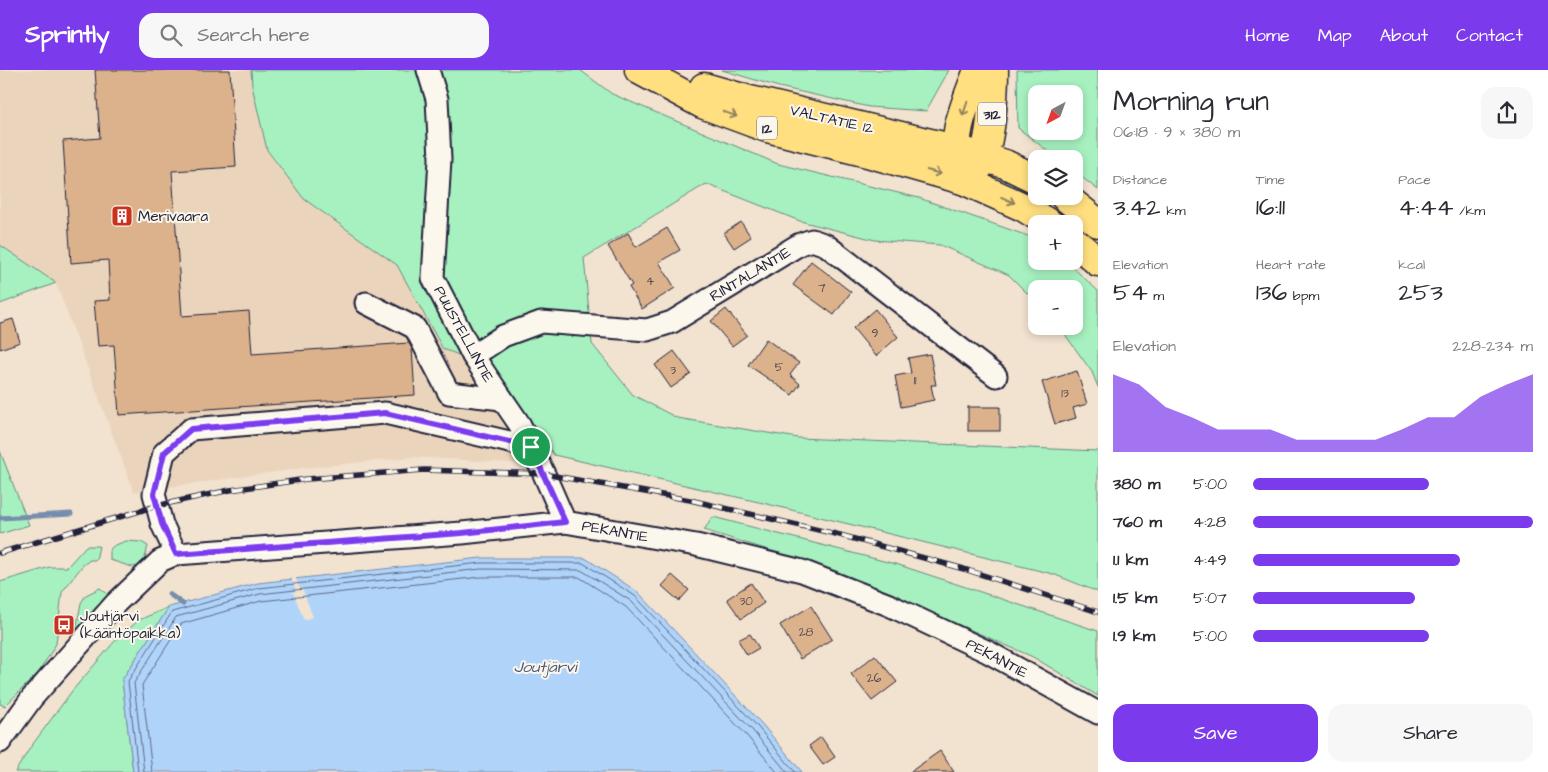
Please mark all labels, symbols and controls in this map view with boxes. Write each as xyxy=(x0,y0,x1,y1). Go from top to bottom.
search box xyxy=(139,13,489,58)
text: Sprintly xyxy=(25,18,109,52)
icon: search xyxy=(157,21,185,49)
text: Search here xyxy=(197,22,309,49)
text: Home xyxy=(1245,23,1290,48)
text: Map xyxy=(1318,23,1352,48)
text: About xyxy=(1380,23,1428,48)
text: Contact xyxy=(1456,23,1523,48)
text: Morning run xyxy=(1113,82,1269,121)
north arrow xyxy=(1028,85,1082,140)
map controls xyxy=(1028,85,1083,335)
button: share xyxy=(1481,87,1533,139)
street label: VALTATIE 12 xyxy=(788,100,876,139)
one-way arrow xyxy=(960,101,969,116)
road number: 312 xyxy=(978,103,1006,126)
one-way arrow xyxy=(722,110,737,119)
road number: 12 xyxy=(757,116,777,140)
text: 06:18 · 9 × 380 m xyxy=(1113,121,1240,143)
button: layers xyxy=(1028,150,1083,205)
one-way arrow xyxy=(925,167,941,177)
text: Distance xyxy=(1113,170,1167,190)
text: Time xyxy=(1256,170,1285,190)
text: Pace xyxy=(1398,170,1431,190)
text: 3.42 xyxy=(1113,190,1161,225)
text: 16:11 xyxy=(1256,190,1285,225)
text: 4:44 xyxy=(1398,190,1454,225)
one-way arrow xyxy=(1000,196,1015,206)
text: km xyxy=(1161,201,1186,221)
text: /km xyxy=(1454,201,1485,221)
building icon: Merivaara xyxy=(110,204,134,228)
place label: Merivaara xyxy=(138,206,208,227)
button: + xyxy=(1028,215,1083,270)
street label: RINTALANTIE xyxy=(706,242,795,307)
text: Elevation xyxy=(1113,255,1168,275)
text: Heart rate xyxy=(1256,255,1326,275)
text: kcal xyxy=(1398,255,1425,275)
house number: 4 xyxy=(646,273,654,290)
text: 54 xyxy=(1113,275,1148,310)
text: 136 xyxy=(1256,275,1287,310)
text: 253 xyxy=(1398,275,1443,310)
house number: 7 xyxy=(818,280,826,297)
button: − xyxy=(1028,280,1083,335)
street label: PUUSTELLINTIE xyxy=(428,282,499,386)
text: m xyxy=(1148,286,1164,306)
text: bpm xyxy=(1287,286,1319,306)
house number: 9 xyxy=(872,325,879,342)
text: Elevation xyxy=(1113,335,1176,357)
text: 228–234 m xyxy=(1452,335,1533,357)
house number: 5 xyxy=(775,359,784,376)
house number: 3 xyxy=(670,362,676,379)
house number: 11 xyxy=(913,372,917,389)
house number: 13 xyxy=(1061,385,1069,402)
pin xyxy=(510,426,552,468)
icon: arrive xyxy=(517,433,545,461)
text: 380 m xyxy=(1113,473,1160,495)
text: 5:00 xyxy=(1193,473,1227,495)
text: 760 m xyxy=(1113,511,1162,533)
text: 4:28 xyxy=(1193,511,1226,533)
street label: PEKANTIE xyxy=(580,515,650,548)
text: 1.1 km xyxy=(1113,549,1148,571)
text: 4:49 xyxy=(1193,549,1227,571)
text: 1.5 km xyxy=(1113,587,1157,609)
text: 5:07 xyxy=(1193,587,1227,609)
house number: 30 xyxy=(739,593,753,610)
place label: Joutjärvi (kääntöpaikka) xyxy=(80,606,181,644)
bus stop icon: Joutjärvi (kääntöpaikka) xyxy=(52,613,76,637)
house number: 28 xyxy=(799,624,814,641)
text: 1.9 km xyxy=(1113,625,1155,647)
text: 5:00 xyxy=(1193,625,1227,647)
street label: PEKANTIE xyxy=(962,633,1031,684)
water label: Joutjärvi xyxy=(514,656,579,678)
house number: 26 xyxy=(867,670,882,687)
button: Save xyxy=(1113,704,1318,762)
button: Share xyxy=(1328,704,1533,762)

